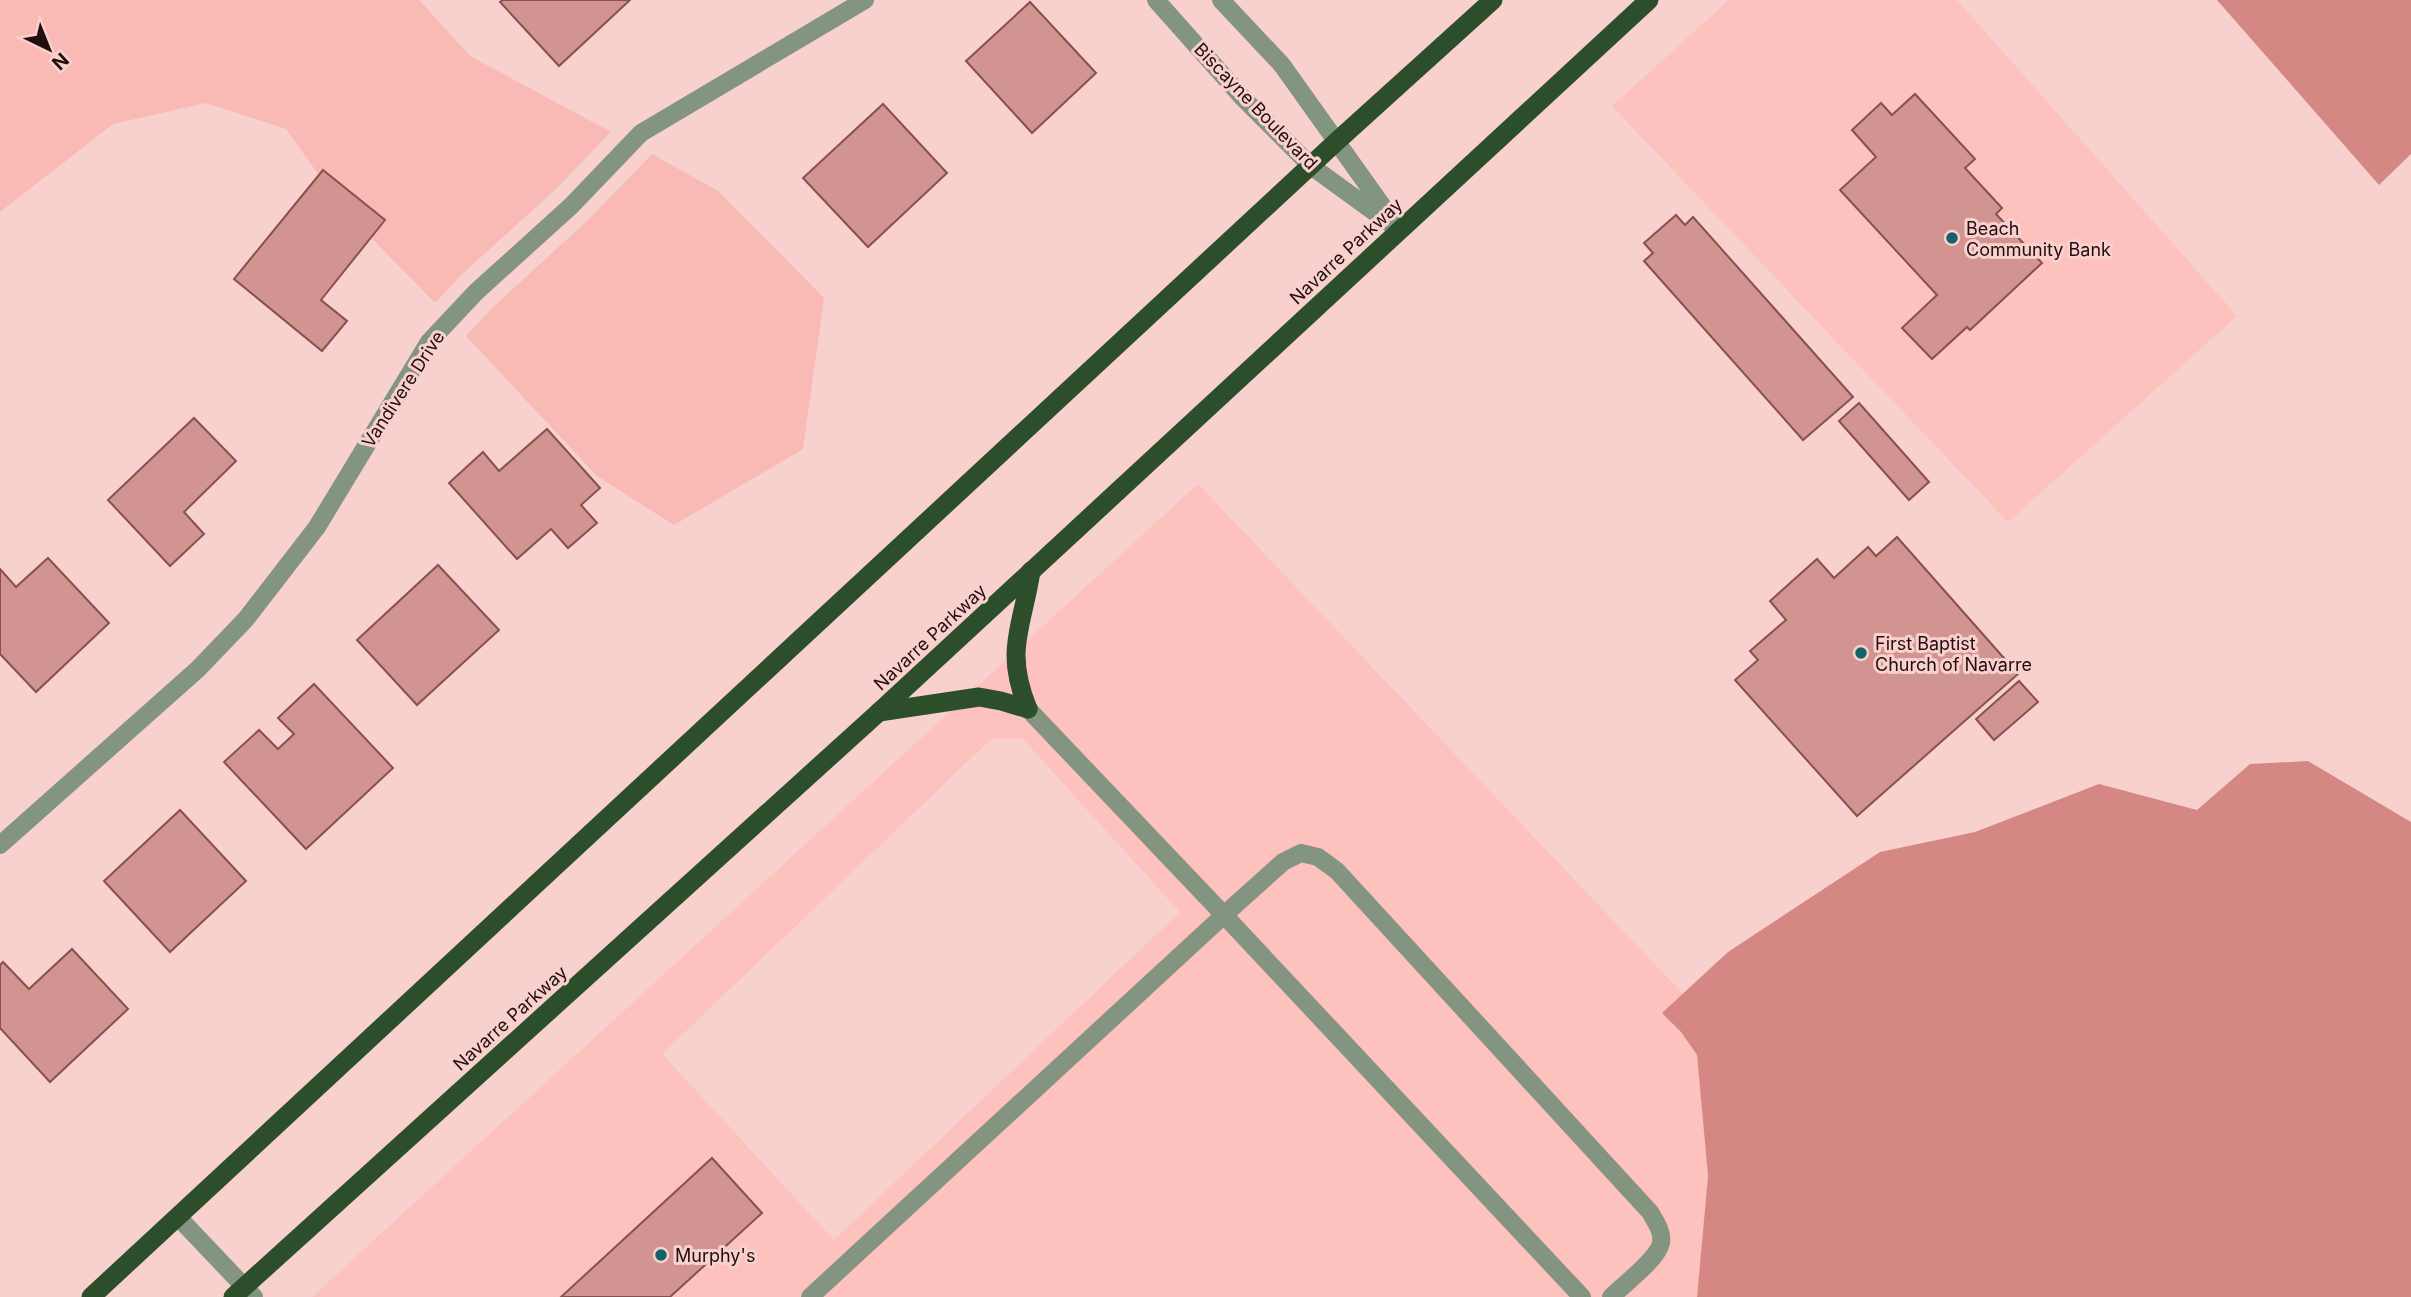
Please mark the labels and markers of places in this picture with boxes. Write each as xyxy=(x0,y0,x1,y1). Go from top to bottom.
place label: Beach Community Bank xyxy=(1966,218,2111,260)
marker: Beach Community Bank xyxy=(1944,230,1960,246)
place label: First Baptist Church of Navarre xyxy=(1875,633,2032,675)
marker: First Baptist Church of Navarre xyxy=(1853,645,1869,661)
place label: Murphy's xyxy=(675,1245,755,1266)
marker: Murphy's xyxy=(653,1247,669,1263)

